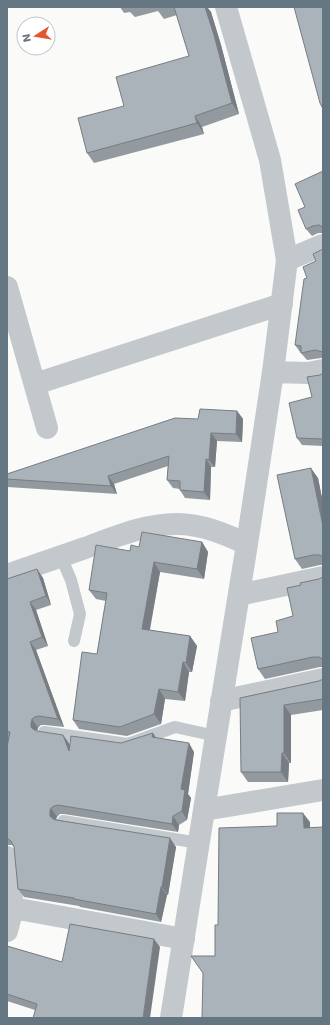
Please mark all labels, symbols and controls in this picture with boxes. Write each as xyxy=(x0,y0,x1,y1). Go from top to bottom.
north arrow xyxy=(16,16,56,56)
text: N xyxy=(20,33,34,43)

